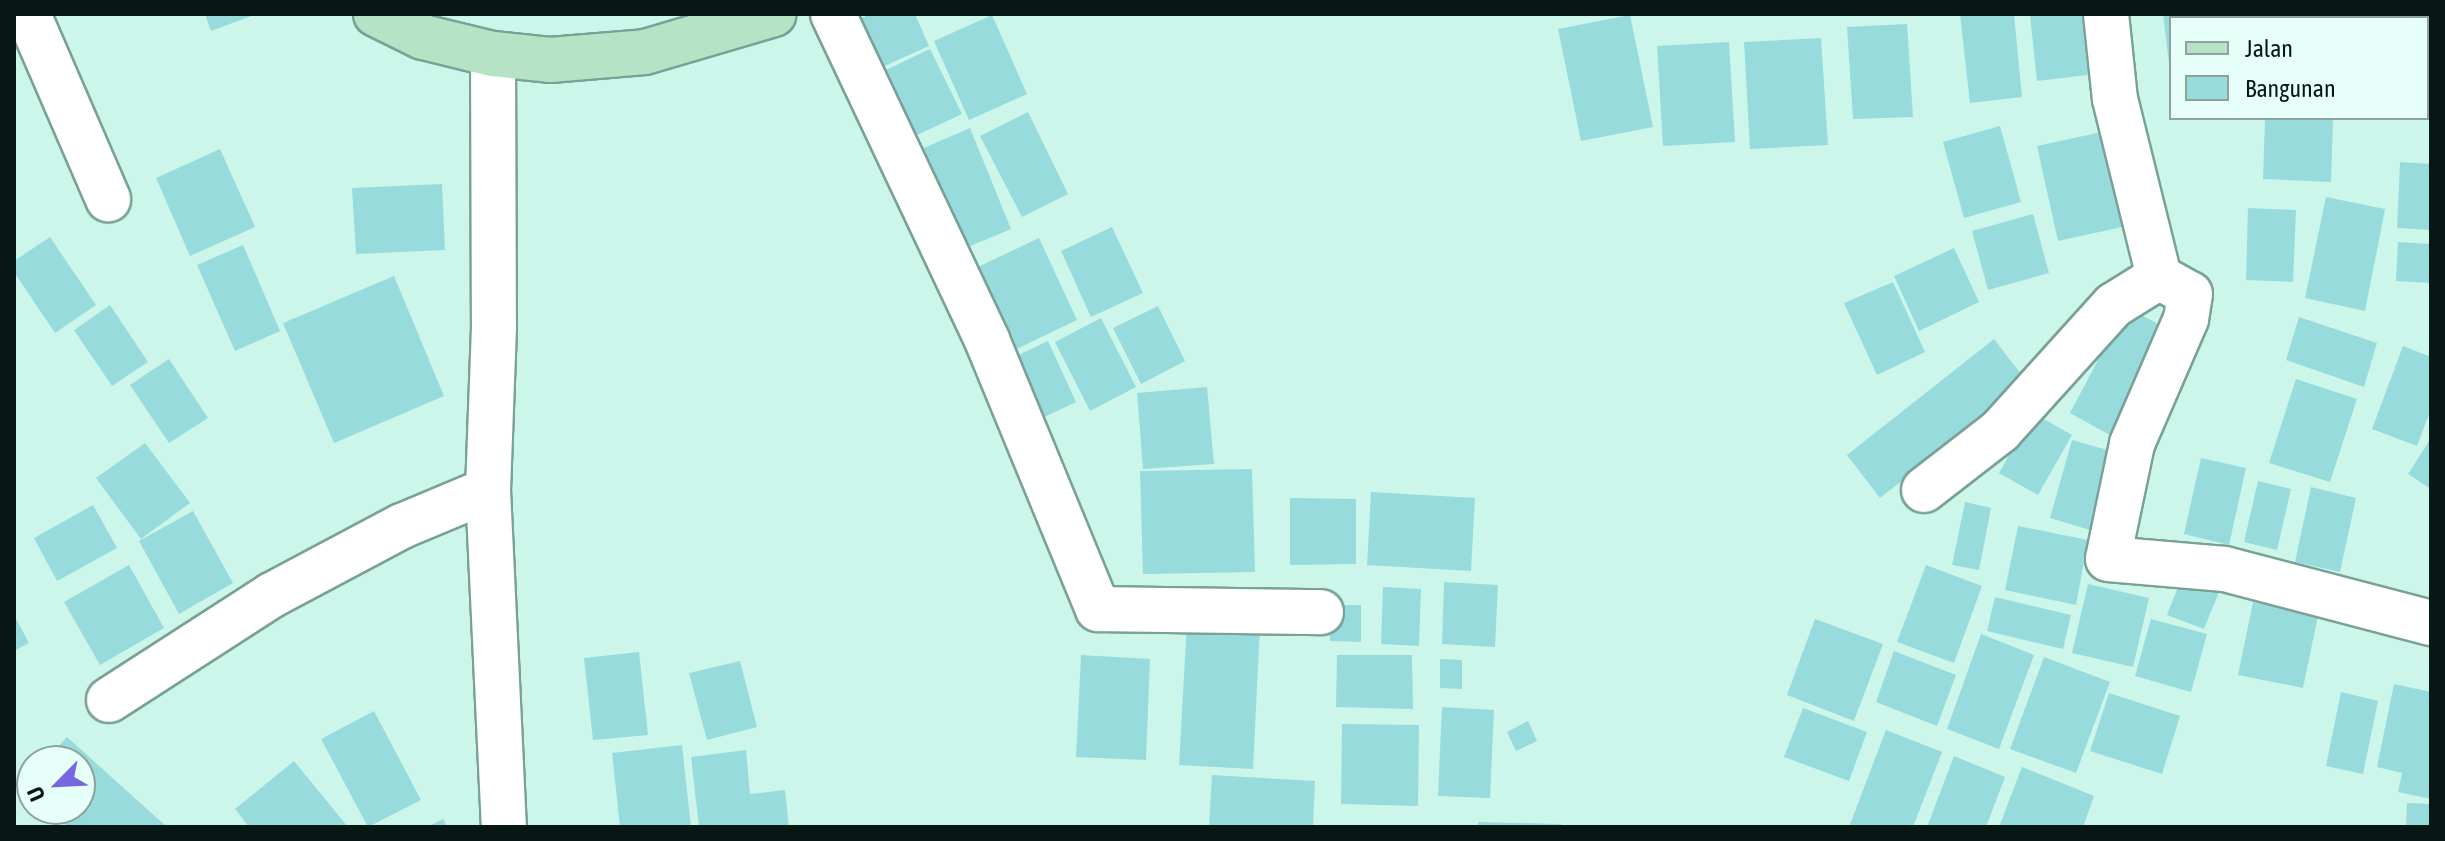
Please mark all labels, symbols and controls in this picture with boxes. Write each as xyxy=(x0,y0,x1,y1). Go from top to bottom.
legend xyxy=(2169,16,2429,120)
text: Jalan xyxy=(2245,35,2293,62)
text: Bangunan xyxy=(2245,75,2336,102)
north arrow xyxy=(16,745,96,825)
text: U xyxy=(21,783,50,805)

